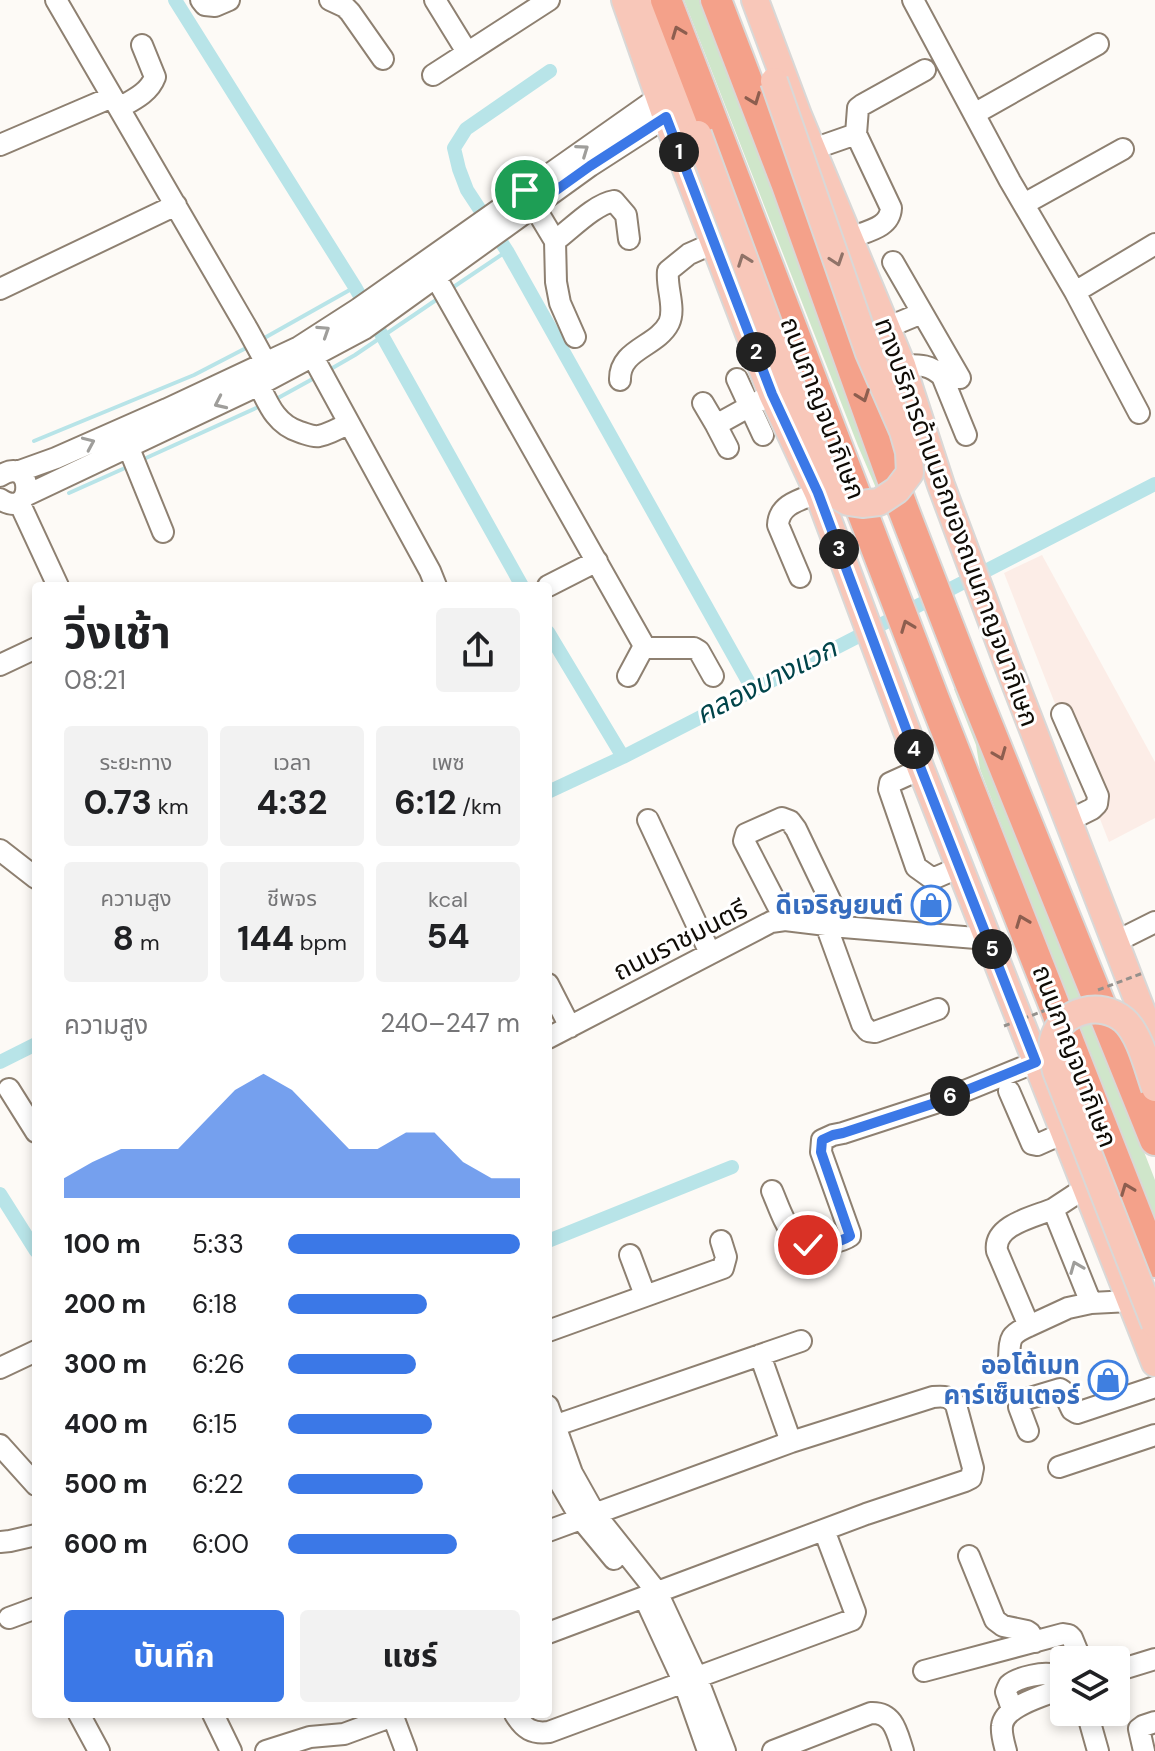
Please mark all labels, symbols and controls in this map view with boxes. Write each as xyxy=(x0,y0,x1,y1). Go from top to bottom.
one-way arrow xyxy=(671,26,688,40)
one-way arrow xyxy=(744,91,761,105)
pin: 1 xyxy=(659,132,699,172)
text: 1 xyxy=(675,137,683,166)
one-way arrow xyxy=(575,145,589,160)
pin xyxy=(491,156,559,224)
icon: arrive xyxy=(503,168,547,212)
one-way arrow xyxy=(737,253,754,267)
one-way arrow xyxy=(827,253,843,267)
street label: ถนนกาญจนาภิเษก xyxy=(773,312,873,504)
street label: ทางบริการด้านนอกของถนนกาญจนาภิเษก xyxy=(867,313,1047,731)
one-way arrow xyxy=(315,326,329,341)
pin: 2 xyxy=(736,332,776,372)
text: 2 xyxy=(750,337,762,366)
one-way arrow xyxy=(853,388,869,402)
one-way arrow xyxy=(214,393,228,409)
one-way arrow xyxy=(81,437,95,453)
pin: 3 xyxy=(819,529,859,569)
text: 3 xyxy=(832,534,846,563)
text: วิ่งเช้า xyxy=(64,604,171,662)
button: share xyxy=(436,608,520,692)
one-way arrow xyxy=(900,620,917,634)
water label: คลองบางแวก xyxy=(689,629,844,732)
text: 08:21 xyxy=(64,663,126,697)
pin: 4 xyxy=(894,729,934,769)
text: 4 xyxy=(907,734,921,763)
one-way arrow xyxy=(990,746,1006,760)
text: ระยะทาง xyxy=(100,748,172,777)
text: เวลา xyxy=(273,748,311,777)
text: เพซ xyxy=(431,748,465,777)
text: 0.73 xyxy=(83,780,152,825)
text: 4:32 xyxy=(257,780,327,825)
text: 6:12 xyxy=(394,780,457,825)
text: km xyxy=(152,792,189,821)
text: /km xyxy=(457,792,502,821)
text: ความสูง xyxy=(100,884,172,913)
text: ชีพจร xyxy=(267,884,317,913)
shop icon: ดีเจริญยนต์ xyxy=(910,884,952,926)
text: kcal xyxy=(428,885,468,914)
place label: ดีเจริญยนต์ xyxy=(775,888,903,922)
street label: ถนนราชมนตรี xyxy=(607,892,753,988)
text: 54 xyxy=(426,914,470,959)
one-way arrow xyxy=(1015,915,1032,929)
text: 8 xyxy=(113,916,134,961)
text: 144 xyxy=(237,916,294,961)
text: m xyxy=(134,928,160,957)
text: bpm xyxy=(294,928,347,957)
pin: 5 xyxy=(972,929,1012,969)
text: 5 xyxy=(985,934,999,963)
street label: ถนนกาญจนาภิเษก xyxy=(1025,960,1125,1152)
text: 240–247 m xyxy=(380,1006,520,1040)
text: ความสูง xyxy=(64,1008,148,1042)
pin: 6 xyxy=(930,1076,970,1116)
text: 6 xyxy=(943,1081,957,1110)
one-way arrow xyxy=(1120,1183,1137,1197)
pin xyxy=(774,1211,842,1279)
icon: check xyxy=(786,1223,830,1267)
text: 100 m xyxy=(64,1227,141,1261)
text: 5:33 xyxy=(192,1227,244,1261)
one-way arrow xyxy=(1070,1261,1086,1275)
text: 200 m xyxy=(64,1287,146,1321)
text: 6:18 xyxy=(192,1287,238,1321)
text: 300 m xyxy=(64,1347,147,1381)
text: 6:26 xyxy=(192,1347,245,1381)
place label: ออโต้เมท คาร์เซ็นเตอร์ xyxy=(943,1348,1080,1412)
shop icon: ออโต้เมท คาร์เซ็นเตอร์ xyxy=(1087,1359,1129,1401)
text: 400 m xyxy=(64,1407,148,1441)
text: 6:15 xyxy=(192,1407,238,1441)
text: 500 m xyxy=(64,1467,147,1501)
text: 6:22 xyxy=(192,1467,244,1501)
text: 600 m xyxy=(64,1527,148,1561)
text: 6:00 xyxy=(192,1527,249,1561)
button: บันทึก xyxy=(64,1610,284,1702)
button: แชร์ xyxy=(300,1610,520,1702)
map controls xyxy=(1050,1646,1130,1726)
button: layers xyxy=(1050,1646,1130,1726)

